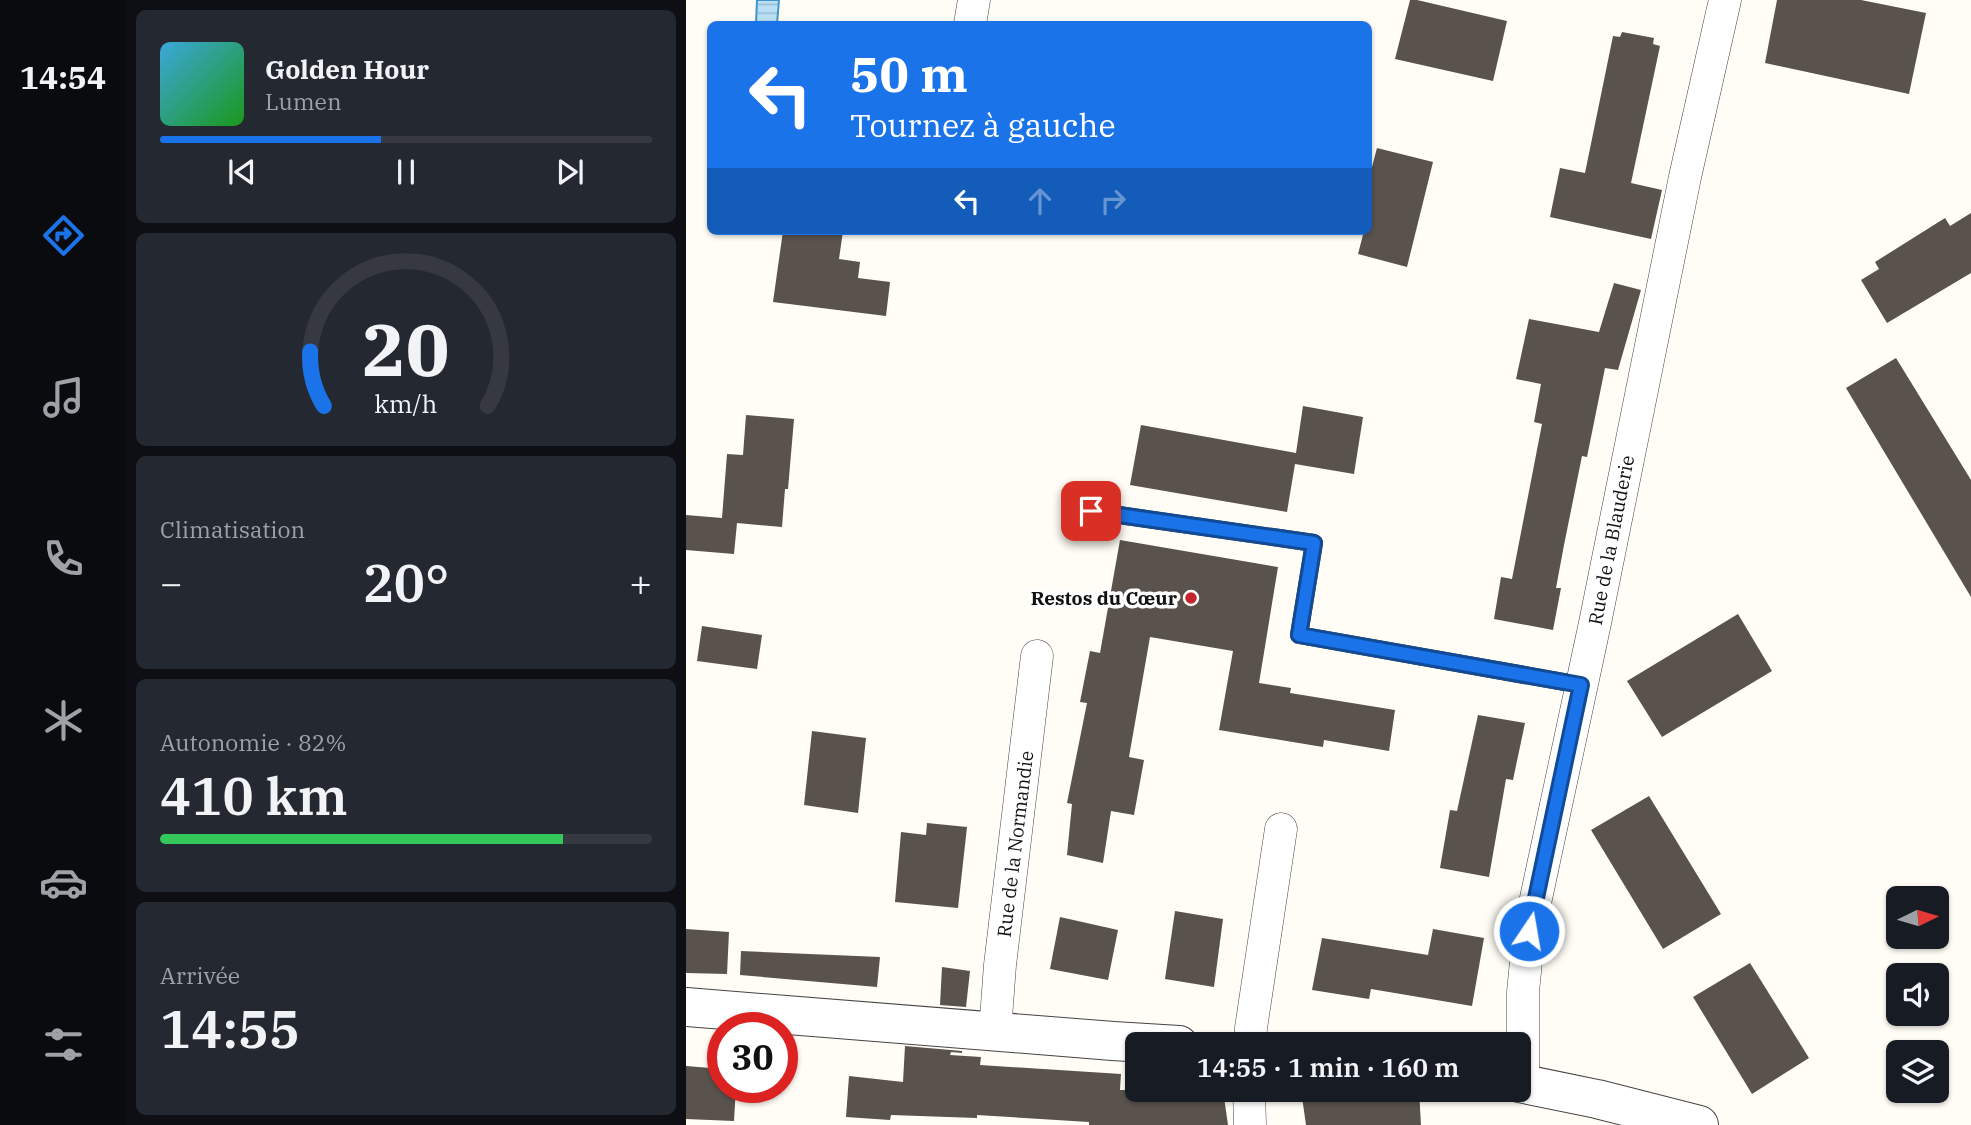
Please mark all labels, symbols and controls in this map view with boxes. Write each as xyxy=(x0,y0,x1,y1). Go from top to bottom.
text: 50 m xyxy=(850,42,968,105)
icon: left xyxy=(735,49,826,140)
text: Golden Hour xyxy=(265,52,429,86)
text: 14:54 xyxy=(20,56,106,98)
text: Lumen xyxy=(265,86,342,116)
text: Tournez à gauche xyxy=(850,104,1116,146)
icon: previous xyxy=(223,153,261,191)
icon: pause xyxy=(387,153,425,191)
icon: next xyxy=(551,153,589,191)
icon: left xyxy=(948,182,986,220)
icon: ahead xyxy=(1021,182,1059,220)
icon: right xyxy=(1094,182,1132,220)
icon: directions xyxy=(39,211,88,260)
text: 20 xyxy=(362,301,450,396)
icon: music xyxy=(39,373,88,422)
text: km/h xyxy=(374,386,438,419)
street label: Rue de la Blauderie xyxy=(1583,453,1639,627)
pin xyxy=(1061,481,1121,541)
icon: arrive xyxy=(1072,492,1110,530)
text: Climatisation xyxy=(160,514,305,544)
icon: phone xyxy=(39,534,88,583)
text: 20° xyxy=(363,549,449,616)
text: − xyxy=(160,558,183,607)
text: + xyxy=(629,558,652,607)
place label: Restos du Cœur xyxy=(1031,586,1178,610)
marker: Restos du Cœur xyxy=(1183,590,1199,606)
icon: climate xyxy=(39,696,88,745)
text: Autonomie · 82% xyxy=(160,727,347,757)
street label: Rue de la Normandie xyxy=(992,749,1038,939)
text: 410 km xyxy=(160,762,348,829)
icon: car xyxy=(39,858,88,907)
north arrow xyxy=(1886,886,1950,948)
map controls xyxy=(1886,886,1949,1103)
position arrow xyxy=(1492,894,1566,968)
text: Arrivée xyxy=(160,960,240,990)
button: sound xyxy=(1886,963,1949,1026)
text: 14:55 xyxy=(160,995,300,1062)
speed limit sign: 30 xyxy=(707,1012,798,1103)
icon: filters xyxy=(39,1020,88,1069)
button: layers xyxy=(1886,1040,1949,1103)
text: 14:55 · 1 min · 160 m xyxy=(1197,1050,1459,1084)

